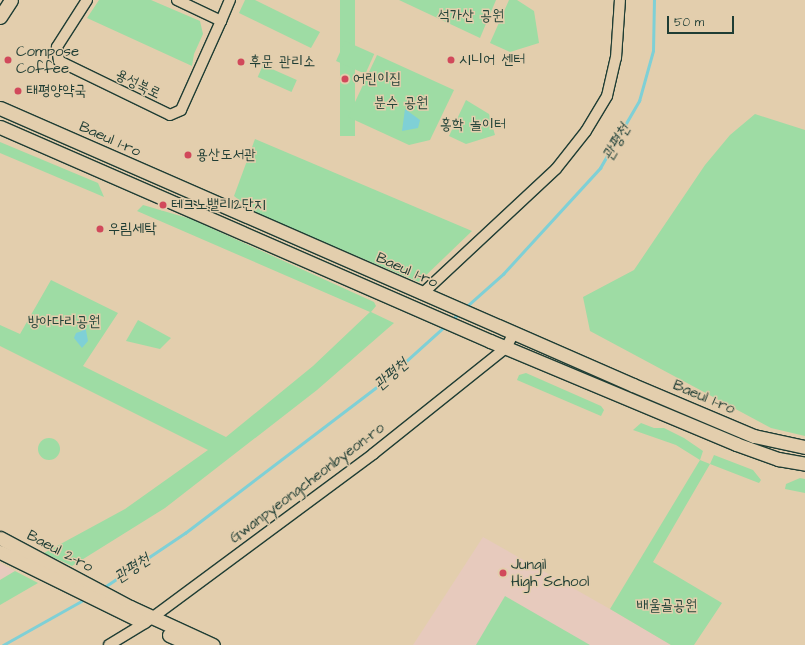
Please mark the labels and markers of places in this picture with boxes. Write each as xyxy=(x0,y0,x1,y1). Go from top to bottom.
place label: Compose Coffee xyxy=(16,42,79,77)
place label: 시니어 센터 xyxy=(459,51,525,69)
place label: 후문 관리소 xyxy=(249,53,315,71)
marker: Compose Coffee xyxy=(3,55,13,65)
marker: 시니어 센터 xyxy=(446,55,456,65)
marker: 후문 관리소 xyxy=(236,57,246,67)
place label: 어린이집 xyxy=(353,70,401,88)
marker: 어린이집 xyxy=(340,74,350,84)
place label: 태평양약국 xyxy=(26,82,86,100)
marker: 태평양약국 xyxy=(13,86,23,96)
place label: 용산도서관 xyxy=(196,146,256,164)
marker: 용산도서관 xyxy=(183,150,193,160)
place label: 테크노밸리12단지 xyxy=(171,196,266,214)
marker: 테크노밸리12단지 xyxy=(158,200,168,210)
place label: 우림세탁 xyxy=(108,220,156,238)
marker: 우림세탁 xyxy=(95,224,105,234)
place label: Jungil High School xyxy=(511,555,589,590)
marker: Jungil High School xyxy=(498,568,508,578)

